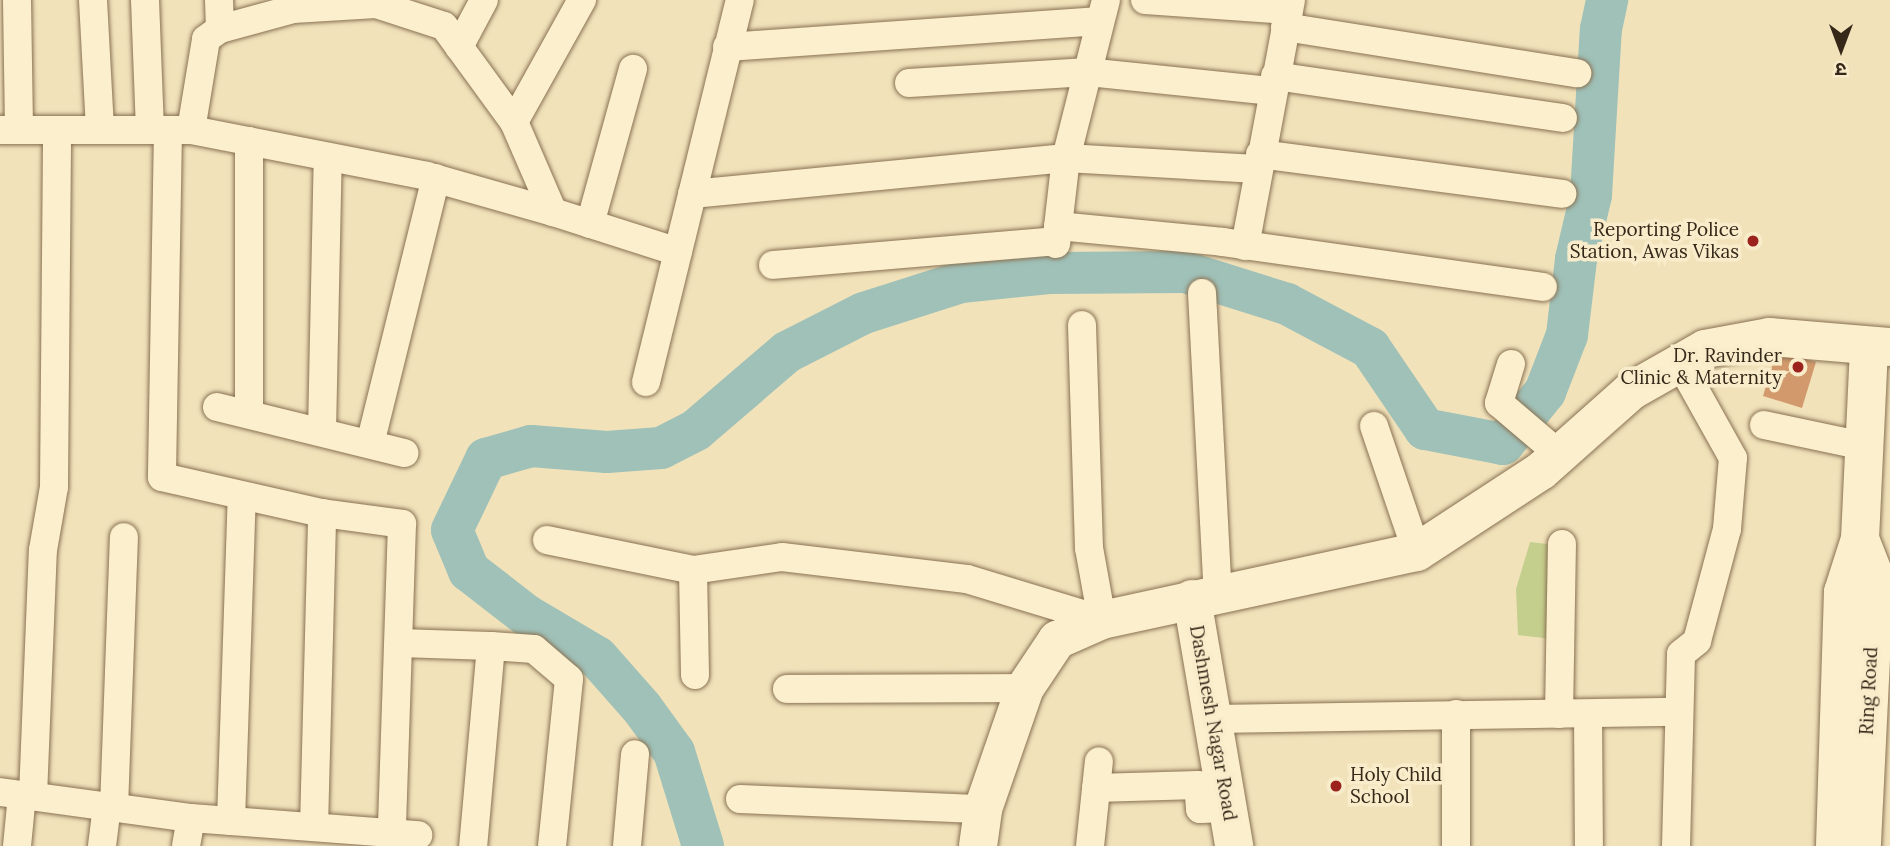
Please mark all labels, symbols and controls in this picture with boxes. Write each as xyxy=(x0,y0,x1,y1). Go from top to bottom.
north arrow xyxy=(1806,14,1876,84)
text: उ xyxy=(1835,58,1847,82)
place label: Reporting Police Station, Awas Vikas xyxy=(1570,219,1739,263)
marker: Reporting Police Station, Awas Vikas xyxy=(1745,233,1761,249)
place label: Dr. Ravinder Clinic & Maternity xyxy=(1620,345,1782,389)
marker: Dr. Ravinder Clinic & Maternity xyxy=(1788,357,1808,377)
street label: Dashmesh Nagar Road xyxy=(1185,623,1241,823)
street label: Ring Road xyxy=(1855,646,1883,736)
place label: Holy Child School xyxy=(1350,764,1442,808)
marker: Holy Child School xyxy=(1328,778,1344,794)

